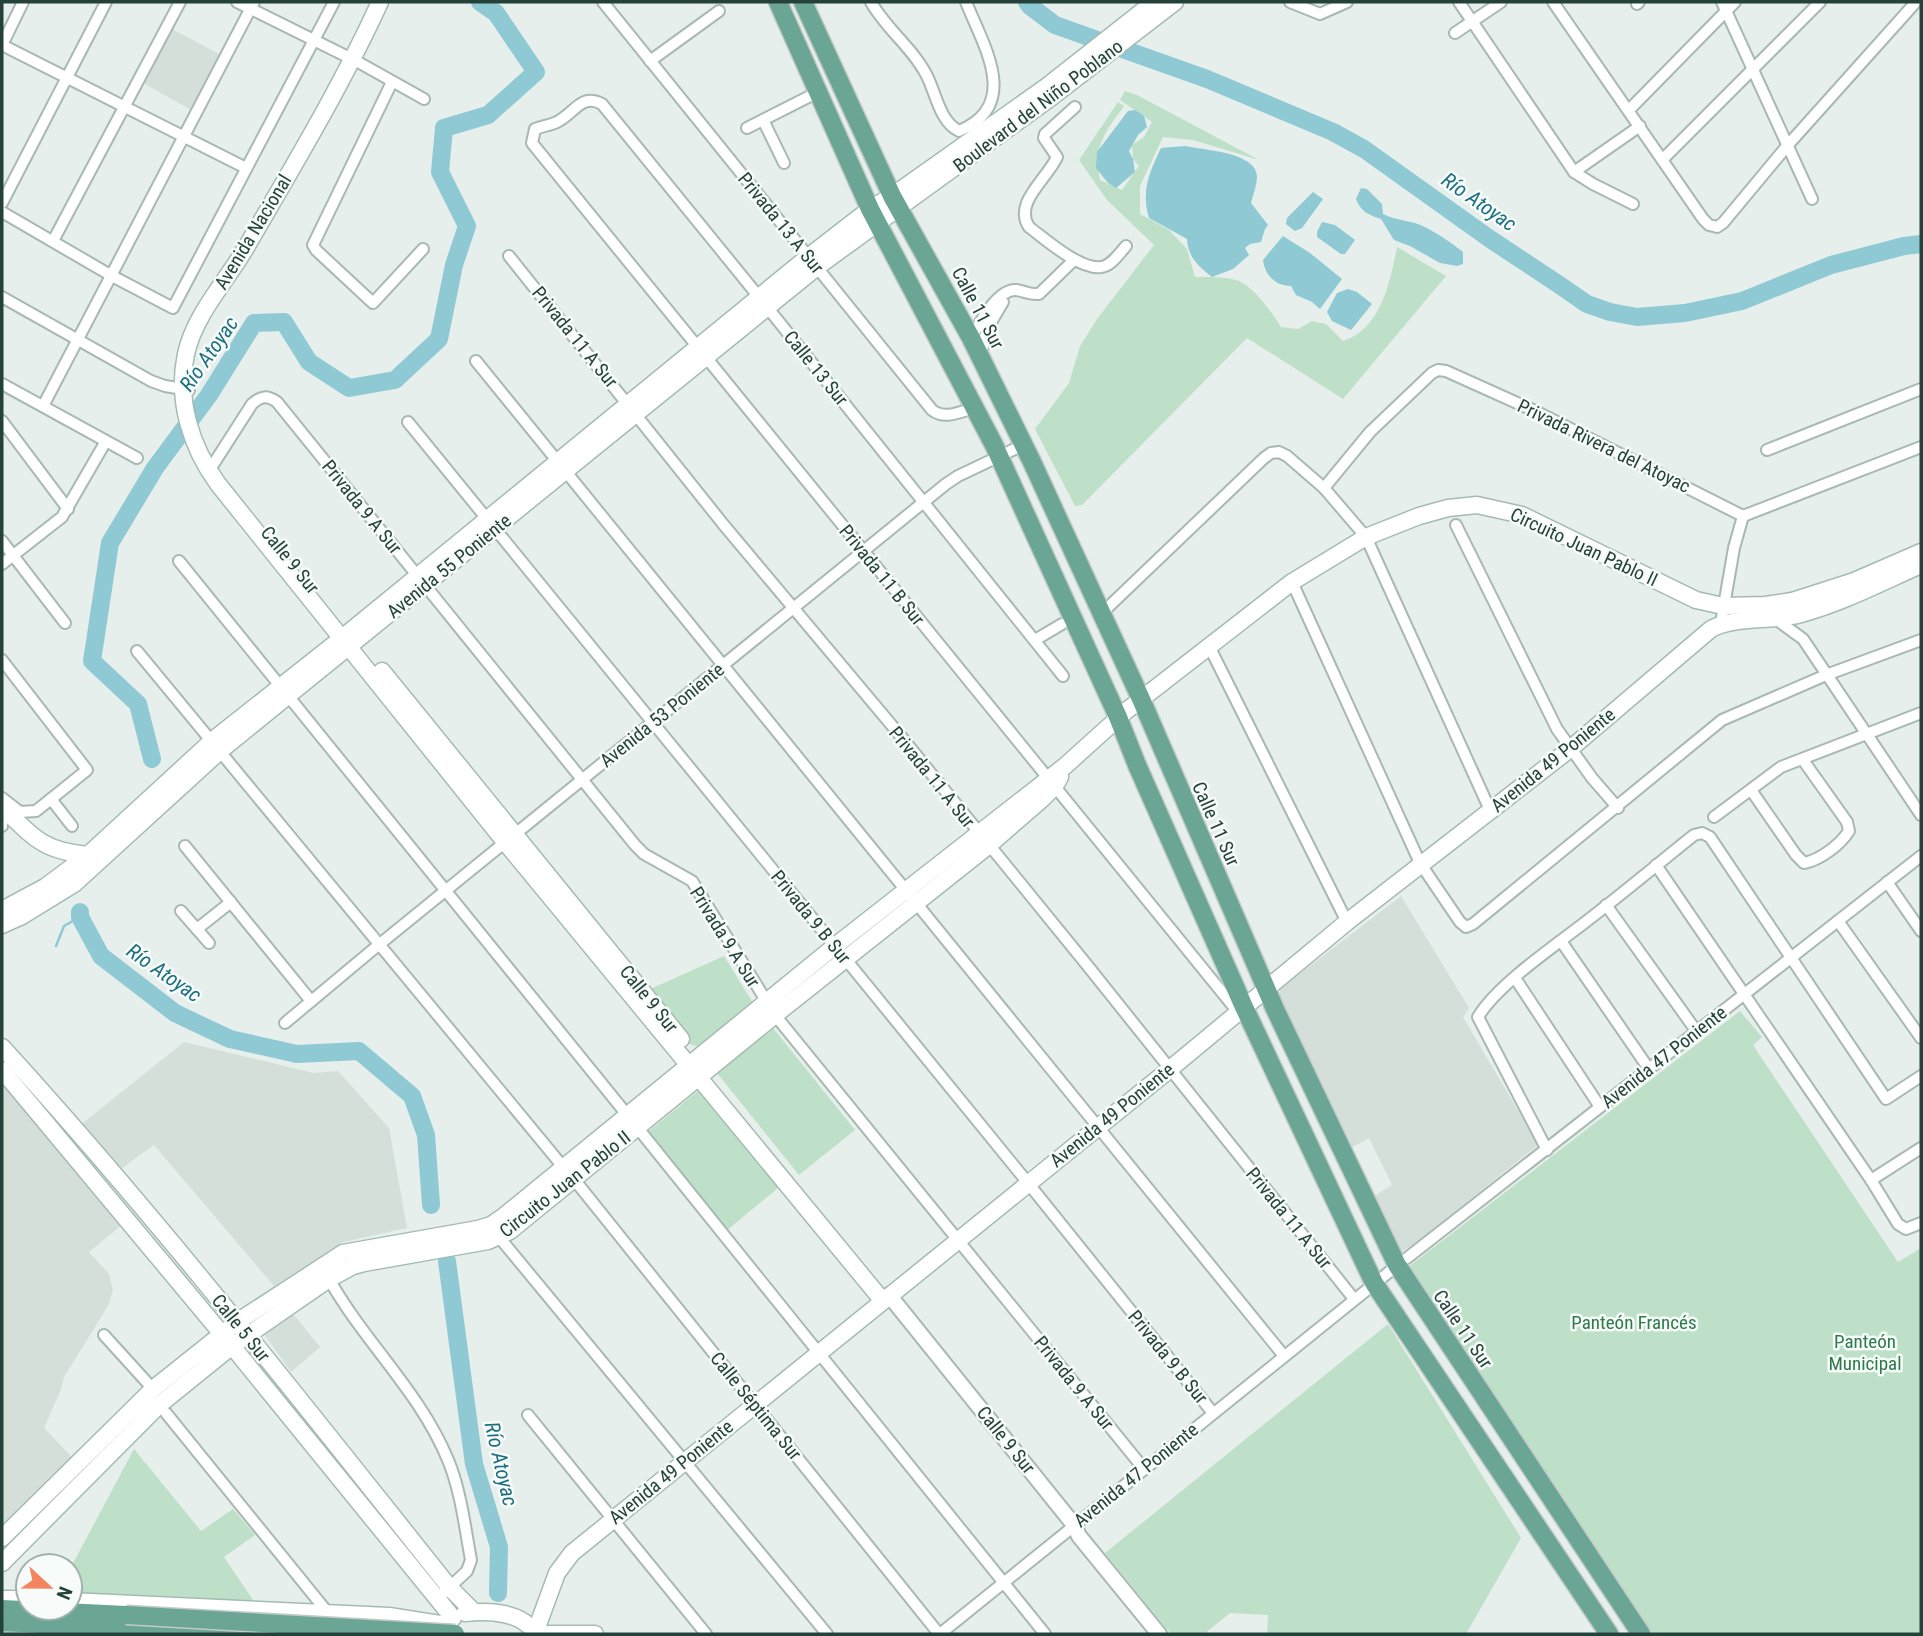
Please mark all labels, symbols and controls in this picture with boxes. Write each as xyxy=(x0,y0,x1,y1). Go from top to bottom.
street label: Boulevard del Niño Poblano xyxy=(949,35,1127,177)
street label: Privada 13 A Sur xyxy=(733,168,829,279)
water label: Río Atoyac xyxy=(1437,168,1521,236)
street label: Avenida Nacional xyxy=(210,170,296,294)
street label: Calle 11 Sur xyxy=(947,263,1009,353)
street label: Privada 11 A Sur xyxy=(527,282,623,393)
water label: Río Atoyac xyxy=(175,312,243,396)
street label: Calle 13 Sur xyxy=(779,326,853,410)
street label: Privada Rivera del Atoyac xyxy=(1514,394,1694,498)
street label: Privada 9 A Sur xyxy=(317,455,407,559)
street label: Circuito Juan Pablo II xyxy=(1507,503,1661,591)
street label: Avenida 55 Poniente xyxy=(382,509,516,623)
street label: Privada 11 B Sur xyxy=(834,520,930,630)
street label: Calle 9 Sur xyxy=(256,522,324,599)
street label: Avenida 53 Poniente xyxy=(595,658,729,772)
street label: Avenida 49 Poniente xyxy=(1486,703,1620,817)
street label: Privada 11 A Sur xyxy=(884,722,980,833)
street label: Calle 11 Sur xyxy=(1187,778,1245,870)
street label: Privada 9 B Sur xyxy=(766,865,856,969)
street label: Privada 9 A Sur xyxy=(685,882,765,992)
water label: Río Atoyac xyxy=(122,939,206,1007)
street label: Calle 9 Sur xyxy=(615,961,683,1038)
street label: Avenida 47 Poniente xyxy=(1597,1001,1731,1113)
street label: Avenida 49 Poniente xyxy=(1045,1058,1179,1172)
street label: Circuito Juan Pablo II xyxy=(495,1126,635,1242)
street label: Privada 11 A Sur xyxy=(1241,1163,1337,1274)
street label: Calle 11 Sur xyxy=(1428,1285,1498,1373)
street label: Calle 5 Sur xyxy=(207,1290,275,1367)
street label: Privada 9 B Sur xyxy=(1123,1305,1213,1409)
park label: Panteón Francés xyxy=(1571,1311,1697,1334)
park label: Panteón Municipal xyxy=(1828,1330,1902,1375)
street label: Privada 9 A Sur xyxy=(1029,1331,1119,1435)
street label: Calle Séptima Sur xyxy=(705,1347,807,1465)
street label: Calle 9 Sur xyxy=(972,1402,1040,1479)
street label: Avenida 49 Poniente xyxy=(604,1415,738,1529)
street label: Avenida 47 Poniente xyxy=(1069,1418,1203,1532)
water label: Río Atoyac xyxy=(480,1420,522,1508)
north arrow xyxy=(14,1552,84,1622)
text: N xyxy=(51,1583,77,1603)

